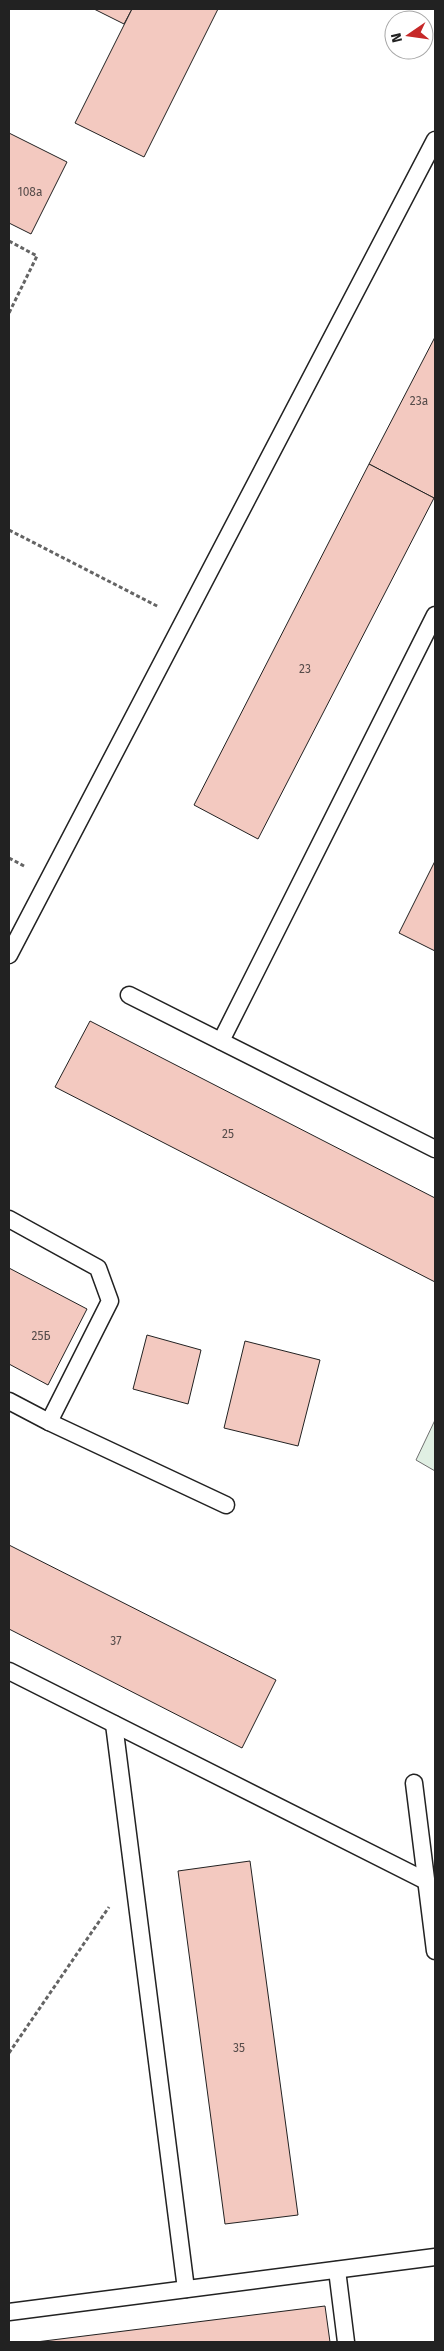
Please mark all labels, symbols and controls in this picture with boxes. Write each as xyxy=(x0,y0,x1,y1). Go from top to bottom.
north arrow xyxy=(384,10,434,60)
text: N xyxy=(387,31,406,44)
house number: 108а xyxy=(17,185,43,199)
house number: 23а xyxy=(410,394,428,408)
house number: 23 xyxy=(299,662,311,676)
house number: 25 xyxy=(222,1127,234,1141)
house number: 25Б xyxy=(32,1329,50,1343)
house number: 37 xyxy=(110,1634,122,1648)
house number: 35 xyxy=(233,2041,245,2055)

